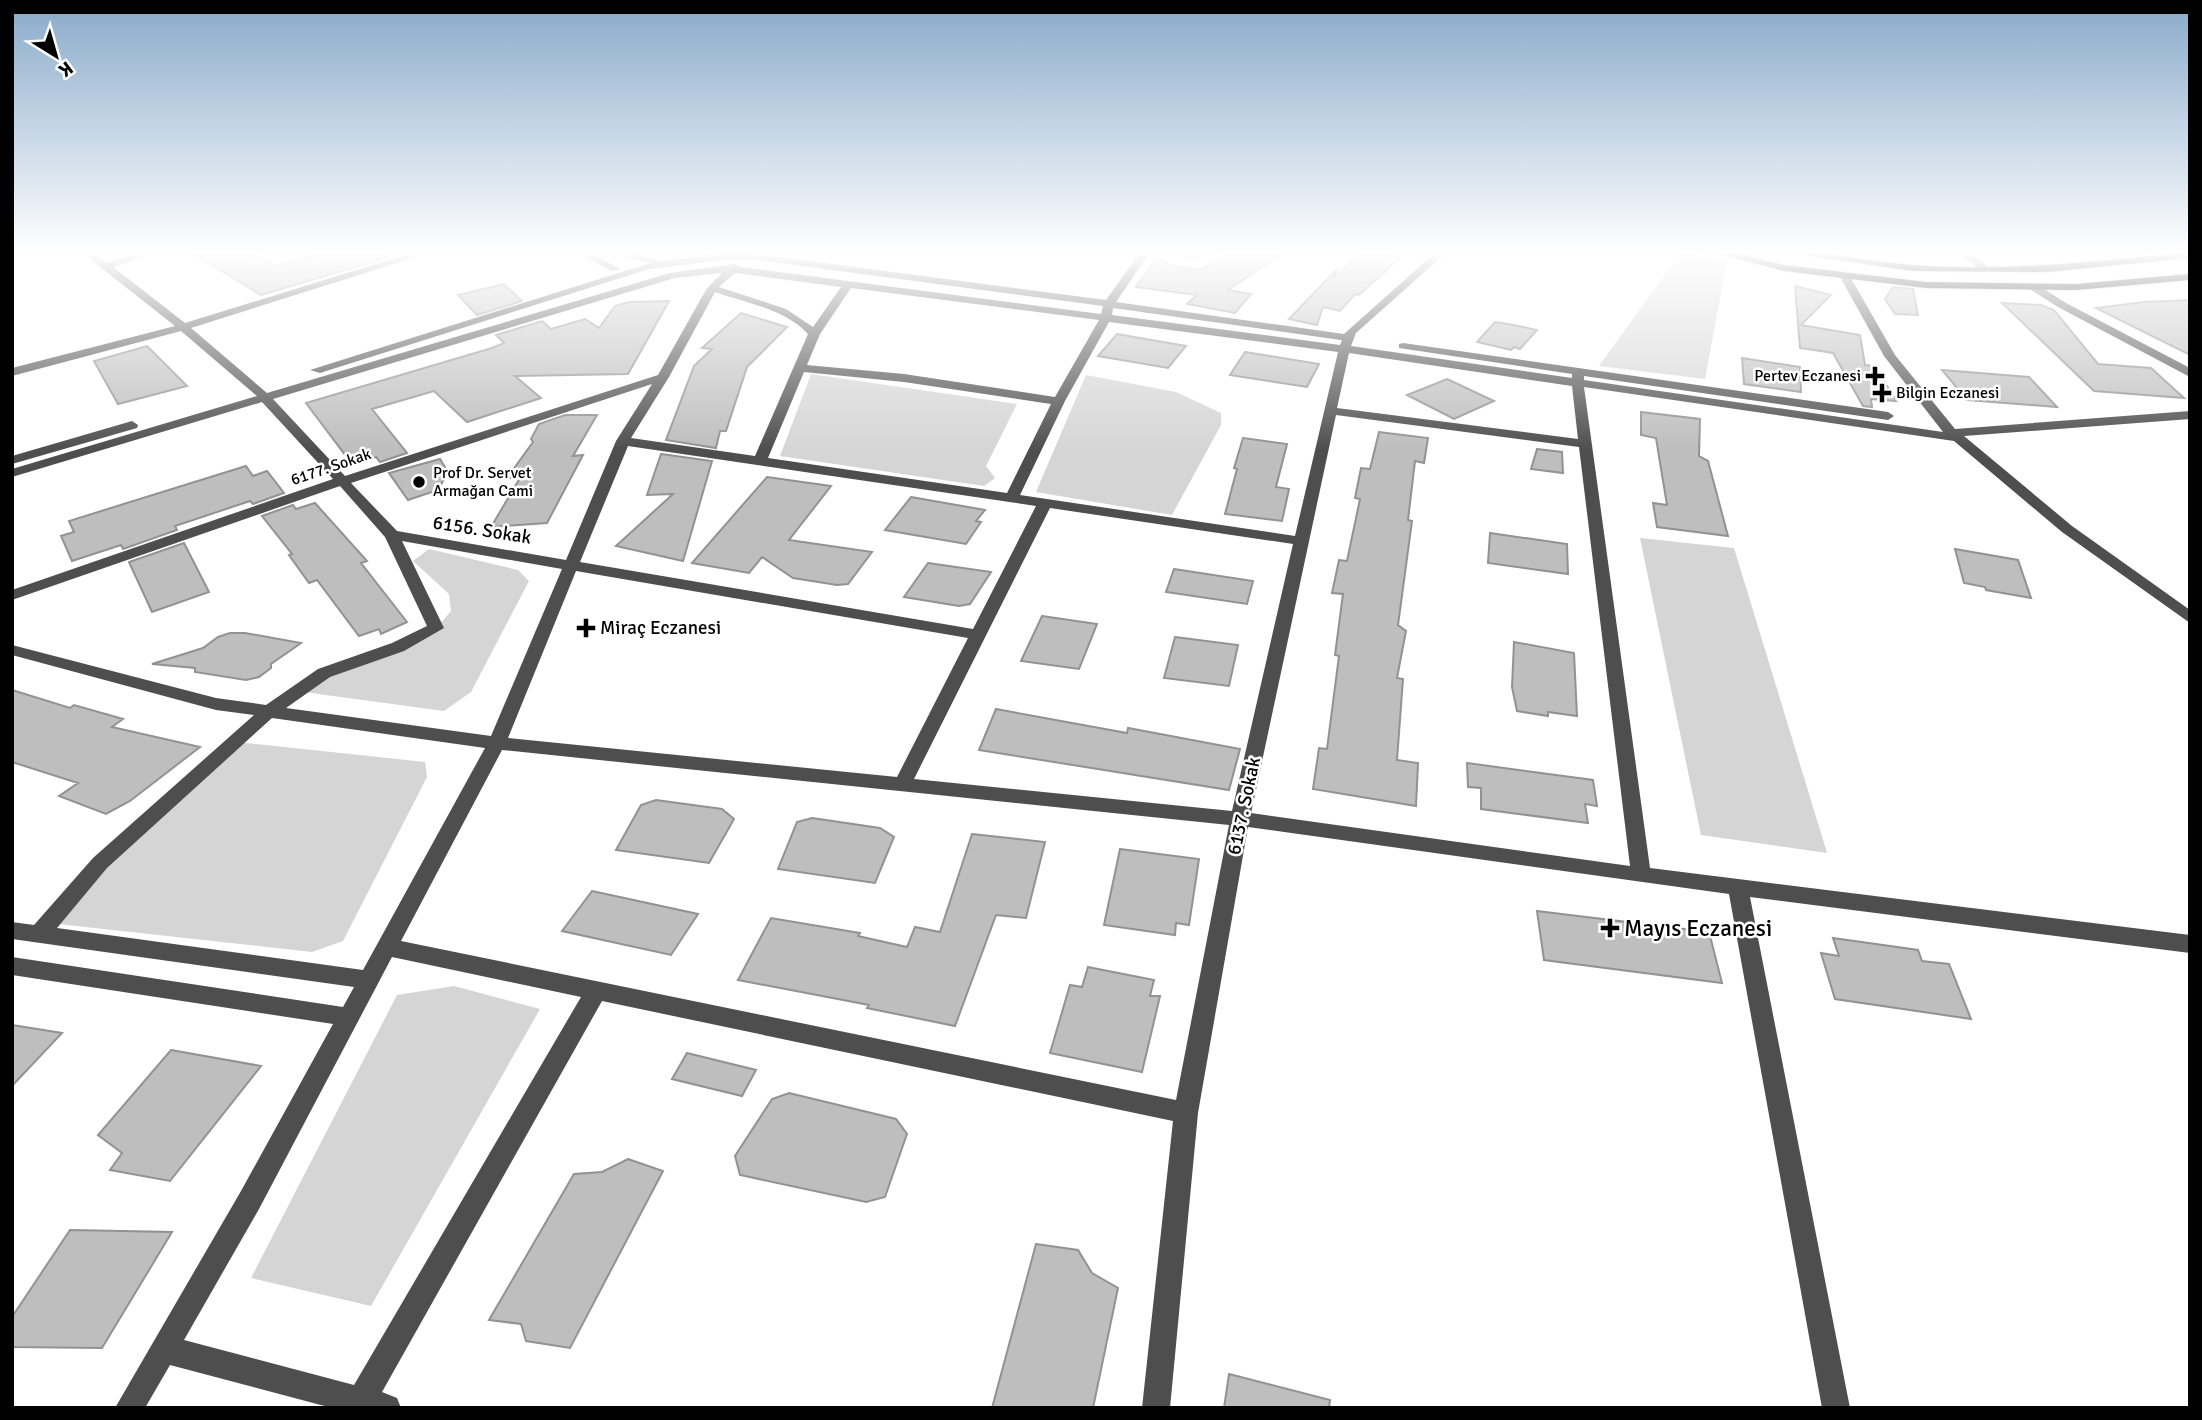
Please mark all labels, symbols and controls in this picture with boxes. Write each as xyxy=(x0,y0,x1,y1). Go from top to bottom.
north arrow xyxy=(21,21,91,91)
text: K xyxy=(54,56,78,82)
place label: Pertev Eczanesi xyxy=(1754,366,1861,386)
marker: Pertev Eczanesi xyxy=(1867,368,1883,384)
place label: Bilgin Eczanesi xyxy=(1896,383,1999,403)
marker: Bilgin Eczanesi xyxy=(1874,385,1890,401)
street label: 6177. Sokak xyxy=(288,444,374,490)
place label: Prof Dr. Servet Armağan Cami xyxy=(433,463,533,501)
marker: Prof Dr. Servet Armağan Cami xyxy=(411,474,427,490)
street label: 6156. Sokak xyxy=(431,510,533,550)
place label: Miraç Eczanesi xyxy=(600,616,721,640)
marker: Miraç Eczanesi xyxy=(578,620,594,636)
street label: 6137. Sokak xyxy=(1222,754,1266,857)
place label: Mayıs Eczanesi xyxy=(1624,914,1772,943)
marker: Mayıs Eczanesi xyxy=(1602,920,1618,936)

